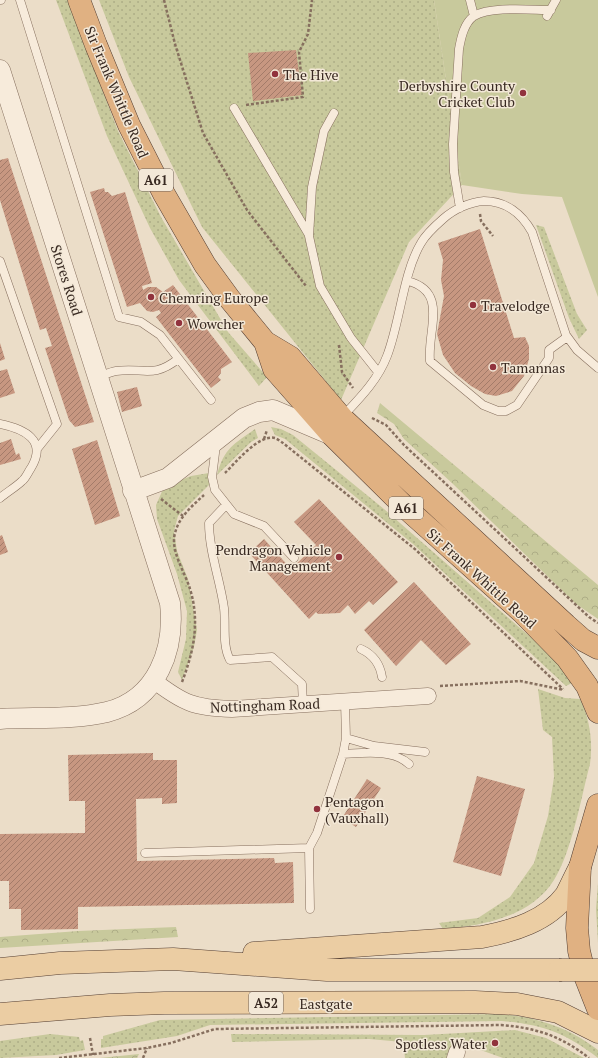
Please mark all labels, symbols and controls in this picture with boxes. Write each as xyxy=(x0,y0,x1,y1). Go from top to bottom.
street label: Sir Frank Whittle Road xyxy=(81,23,153,161)
place label: The Hive xyxy=(283,65,339,84)
marker: The Hive xyxy=(270,69,280,79)
place label: Derbyshire County Cricket Club xyxy=(399,76,516,111)
marker: Derbyshire County Cricket Club xyxy=(518,88,528,98)
road number: A61 xyxy=(139,169,173,191)
street label: Stores Road xyxy=(47,242,87,318)
place label: Chemring Europe xyxy=(159,288,268,307)
marker: Chemring Europe xyxy=(146,292,156,302)
place label: Travelodge xyxy=(481,296,550,315)
marker: Travelodge xyxy=(468,300,478,310)
place label: Wowcher xyxy=(187,314,245,333)
marker: Wowcher xyxy=(174,318,184,328)
place label: Tamannas xyxy=(501,358,565,377)
marker: Tamannas xyxy=(488,362,498,372)
road number: A61 xyxy=(389,497,423,519)
street label: Sir Frank Whittle Road xyxy=(423,524,541,632)
place label: Pendragon Vehicle Management xyxy=(216,540,332,575)
marker: Pendragon Vehicle Management xyxy=(334,552,344,562)
street label: Nottingham Road xyxy=(210,694,321,716)
place label: Pentagon (Vauxhall) xyxy=(325,792,389,827)
marker: Pentagon (Vauxhall) xyxy=(312,804,322,814)
road number: A52 xyxy=(249,992,283,1014)
street label: Eastgate xyxy=(299,994,353,1013)
place label: Spotless Water xyxy=(395,1034,488,1053)
marker: Spotless Water xyxy=(490,1038,500,1048)

